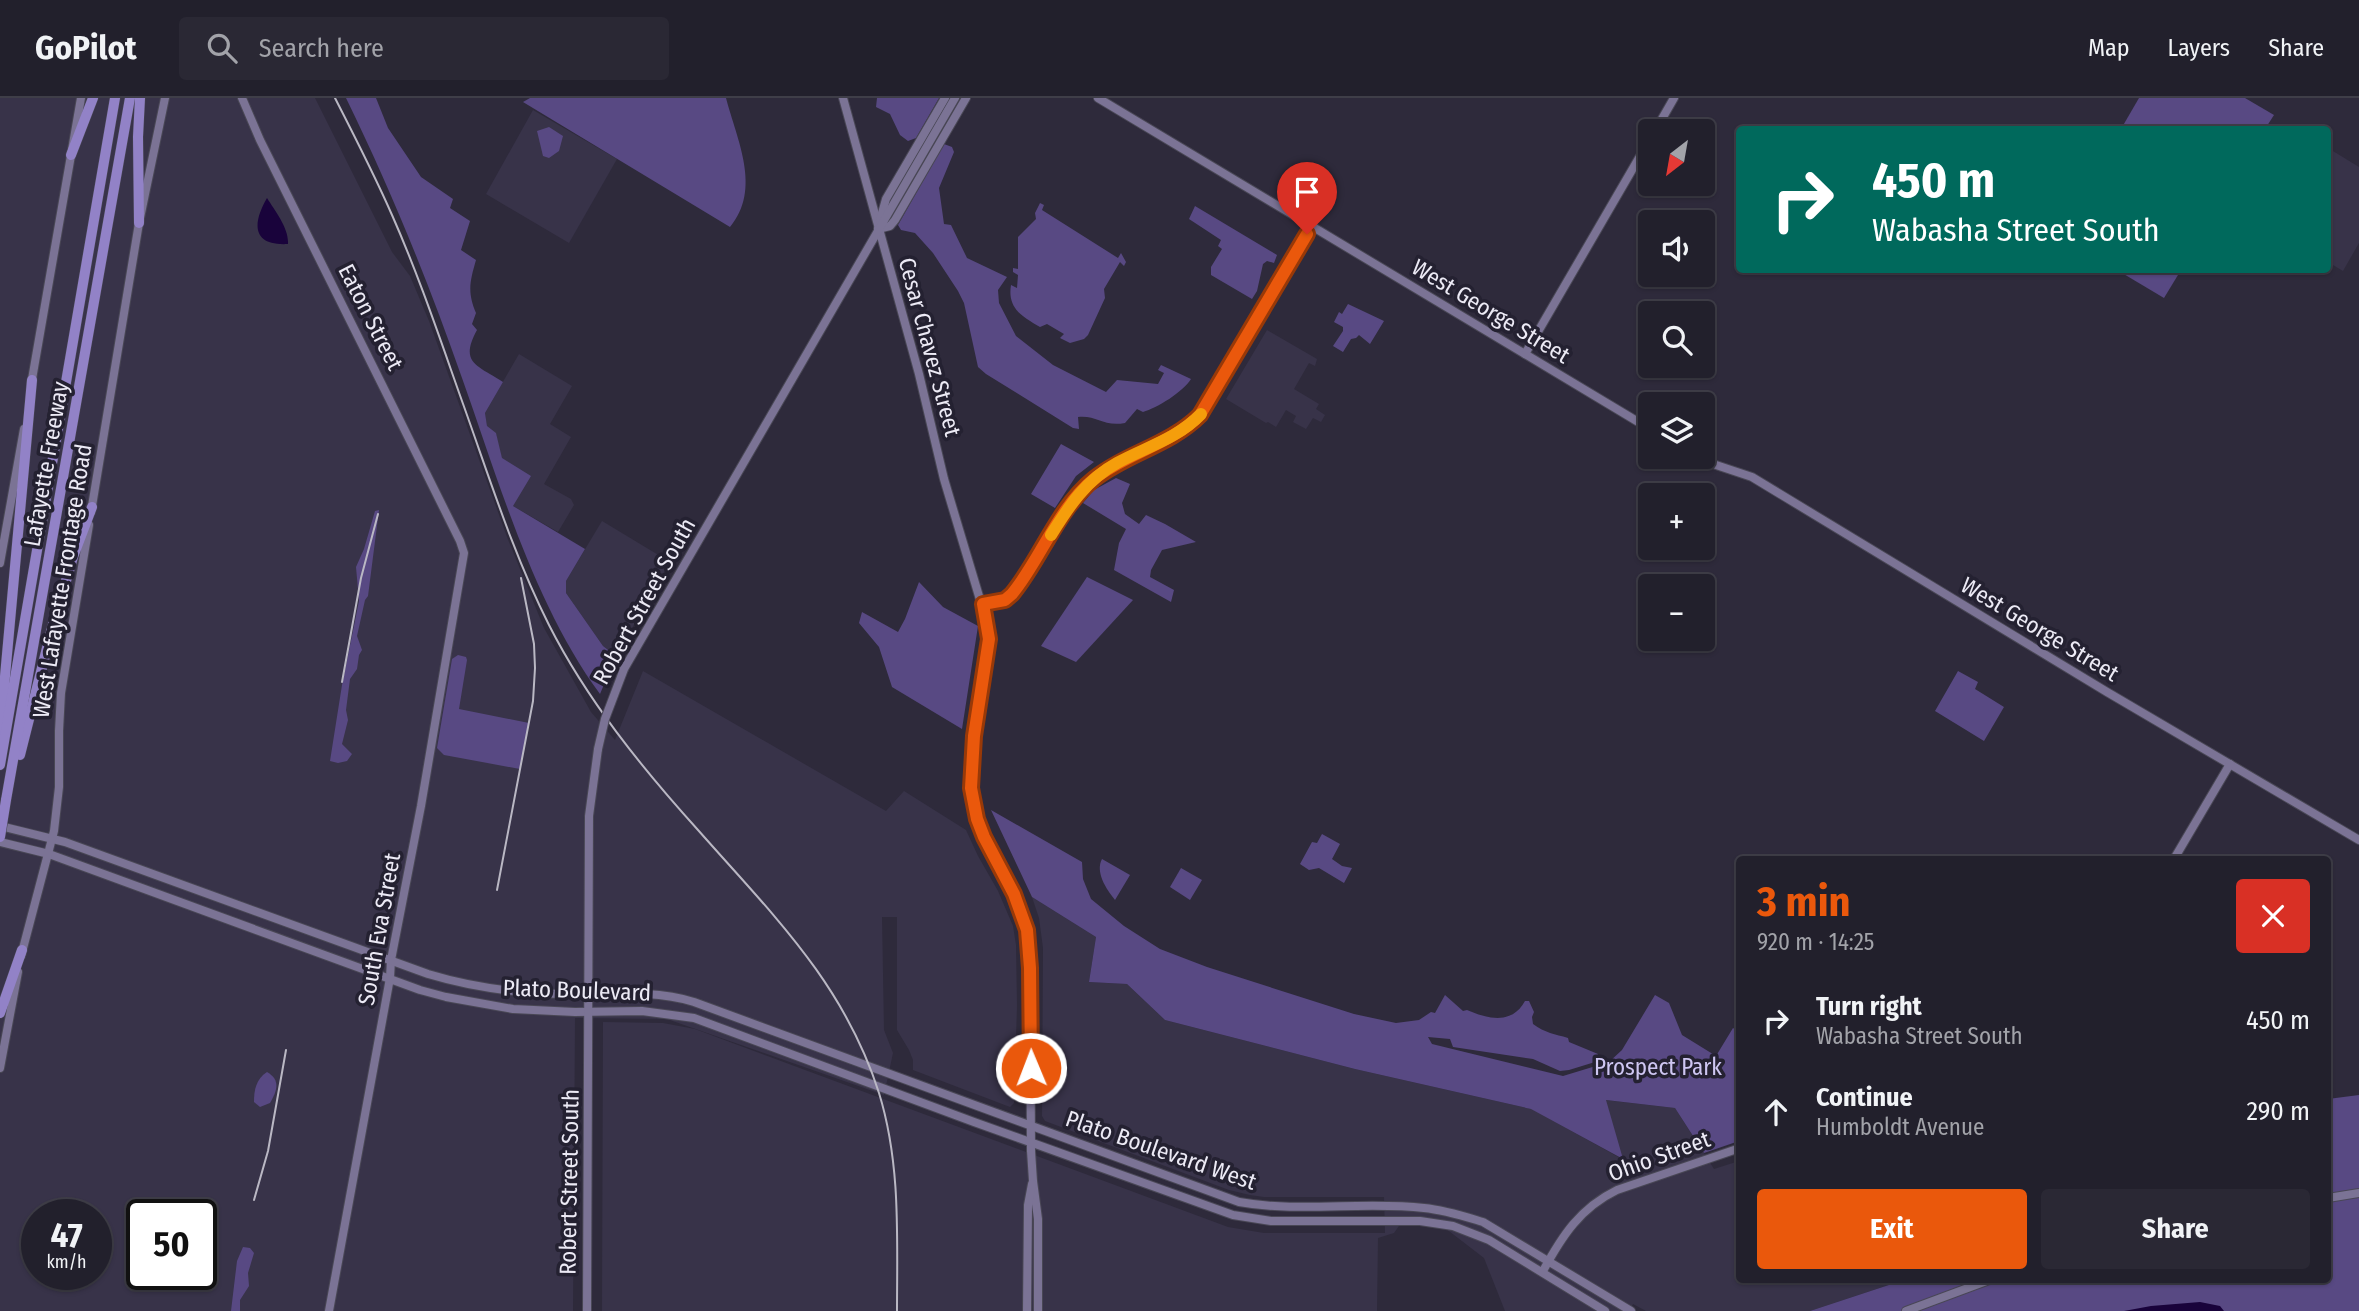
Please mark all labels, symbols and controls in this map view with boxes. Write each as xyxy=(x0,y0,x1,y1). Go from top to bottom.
search box xyxy=(179,17,669,80)
text: GoPilot xyxy=(35,28,137,68)
icon: search xyxy=(203,29,241,67)
text: Search here xyxy=(259,33,384,64)
text: Map xyxy=(2088,34,2130,62)
text: Layers xyxy=(2168,34,2230,62)
text: Share xyxy=(2268,34,2324,62)
north arrow xyxy=(1638,119,1715,196)
map controls xyxy=(1638,119,1715,651)
text: 450 m xyxy=(1872,151,1995,210)
icon: right xyxy=(1757,154,1848,245)
pin xyxy=(1277,162,1337,234)
icon: arrive xyxy=(1288,173,1326,211)
button: sound xyxy=(1638,210,1715,287)
text: Wabasha Street South xyxy=(1872,211,2160,249)
street label: West George Street xyxy=(1407,253,1575,369)
street label: Cesar Chavez Street xyxy=(893,255,967,440)
street label: Eaton Street xyxy=(332,259,410,375)
button: search xyxy=(1638,301,1715,378)
street label: Lafayette Freeway xyxy=(18,379,74,549)
button: layers xyxy=(1638,392,1715,469)
street label: West Lafayette Frontage Road xyxy=(27,442,97,720)
button: + xyxy=(1638,483,1715,560)
street label: Robert Street South xyxy=(587,513,701,689)
street label: West George Street xyxy=(1956,571,2124,687)
button: − xyxy=(1638,574,1715,651)
street label: South Eva Street xyxy=(352,850,406,1007)
text: 3 min xyxy=(1757,877,1851,927)
button: close xyxy=(2236,879,2310,953)
text: 920 m · 14:25 xyxy=(1757,928,1874,956)
street label: Plato Boulevard xyxy=(502,973,652,1007)
text: Turn right xyxy=(1816,991,1922,1022)
icon: right xyxy=(1757,1002,1795,1040)
text: 450 m xyxy=(2246,1005,2310,1036)
text: Wabasha Street South xyxy=(1816,1022,2023,1050)
position arrow xyxy=(994,1031,1068,1105)
park label: Prospect Park xyxy=(1594,1053,1722,1081)
text: Continue xyxy=(1816,1082,1913,1113)
street label: Robert Street South xyxy=(553,1089,585,1275)
icon: ahead xyxy=(1757,1093,1795,1131)
text: 290 m xyxy=(2246,1096,2310,1127)
street label: Plato Boulevard West xyxy=(1062,1104,1260,1196)
text: Humboldt Avenue xyxy=(1816,1113,1984,1141)
street label: Ohio Street xyxy=(1604,1124,1714,1187)
button: Exit xyxy=(1757,1189,2027,1269)
button: Share xyxy=(2041,1189,2310,1269)
speed limit sign: 50 xyxy=(126,1199,217,1290)
text: 47 xyxy=(50,1214,83,1256)
text: km/h xyxy=(46,1251,87,1273)

